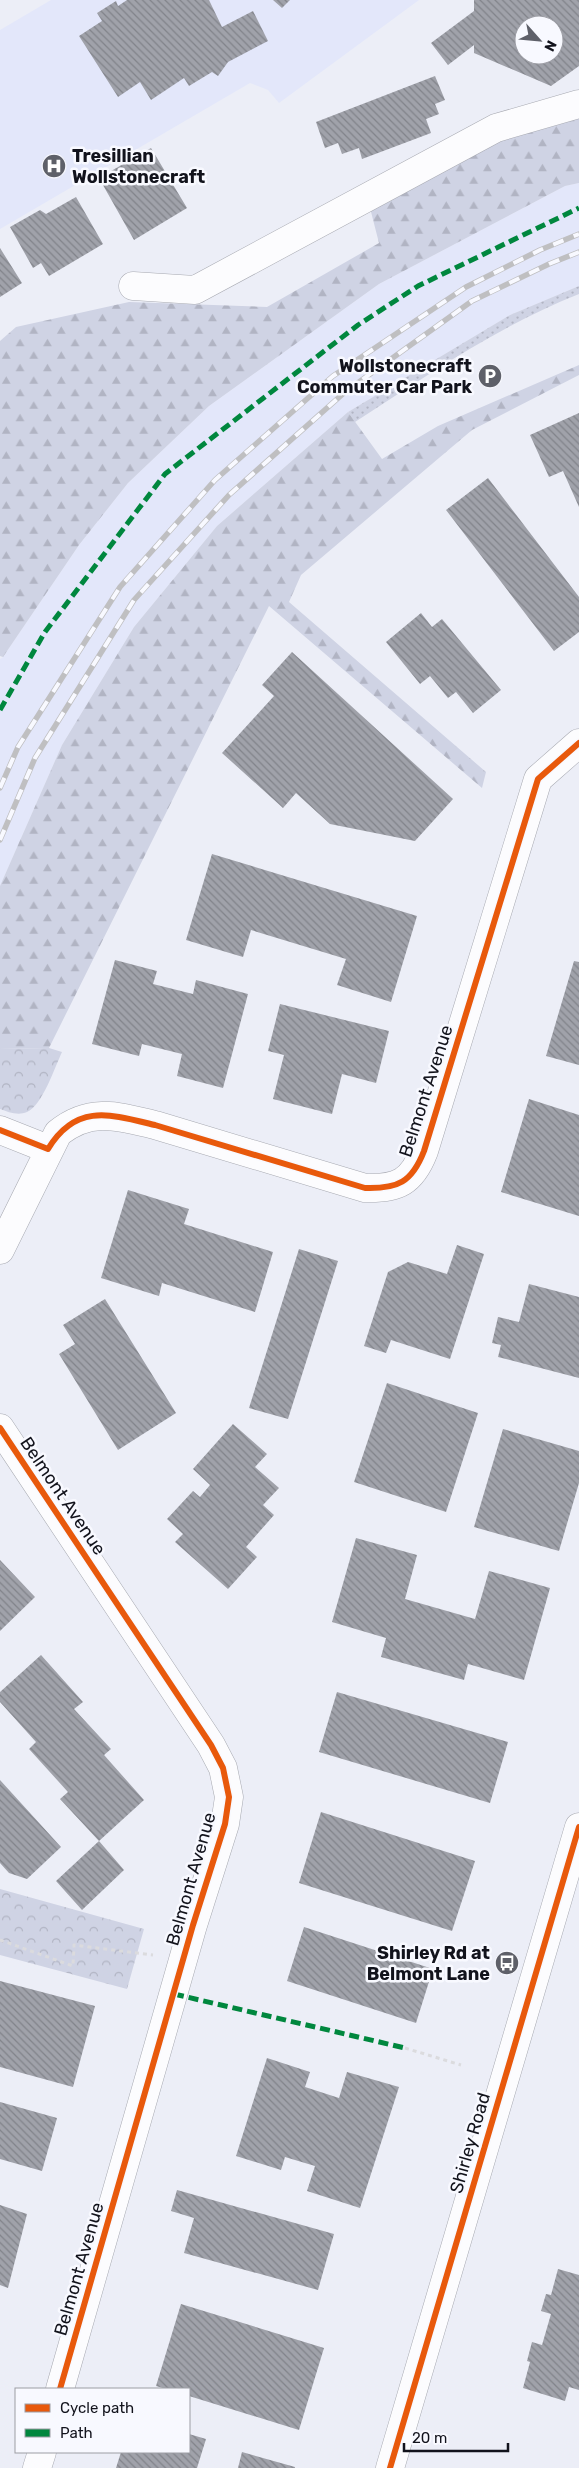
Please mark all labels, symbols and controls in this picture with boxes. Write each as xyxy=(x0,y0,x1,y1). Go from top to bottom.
north arrow xyxy=(514,15,564,65)
text: N xyxy=(540,37,560,54)
place label: Tresillian Wollstonecraft xyxy=(72,145,205,188)
hospital icon: Tresillian Wollstonecraft xyxy=(41,153,67,179)
place label: Wollstonecraft Commuter Car Park xyxy=(297,355,472,398)
parking icon: Wollstonecraft Commuter Car Park xyxy=(477,363,503,389)
street label: Belmont Avenue xyxy=(394,1022,458,1160)
street label: Belmont Avenue xyxy=(15,1433,111,1559)
street label: Belmont Avenue xyxy=(161,1810,221,1948)
place label: Shirley Rd at Belmont Lane xyxy=(367,1942,490,1985)
bus stop icon: Shirley Rd at Belmont Lane xyxy=(494,1950,520,1976)
street label: Shirley Road xyxy=(445,2090,495,2196)
street label: Belmont Avenue xyxy=(49,2200,109,2338)
legend xyxy=(15,2388,190,2453)
text: Cycle path xyxy=(60,2399,134,2417)
scale bar xyxy=(404,2420,508,2452)
text: Path xyxy=(60,2424,93,2442)
text: 20 m xyxy=(412,2429,447,2447)

